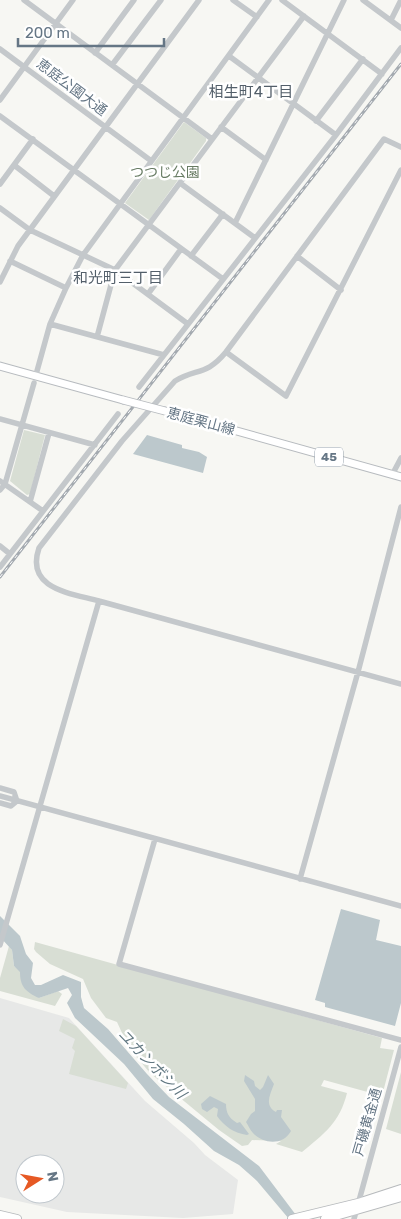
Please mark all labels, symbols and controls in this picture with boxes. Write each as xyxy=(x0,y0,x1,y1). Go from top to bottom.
scale bar xyxy=(18,15,164,47)
text: 200 m xyxy=(25,24,70,42)
street label: 恵庭公園大通 xyxy=(33,55,110,119)
district label: 相生町4丁目 xyxy=(209,83,293,101)
park label: つつじ公園 xyxy=(130,164,200,181)
district label: 和光町三丁目 xyxy=(73,269,163,287)
street label: 恵庭栗山線 xyxy=(165,404,237,439)
road number: 45 xyxy=(315,448,343,467)
water label: ユカンボシ川 xyxy=(114,1025,191,1104)
street label: 戸磯黄金通 xyxy=(350,1086,385,1158)
north arrow xyxy=(15,1154,65,1204)
text: N xyxy=(43,1170,62,1183)

